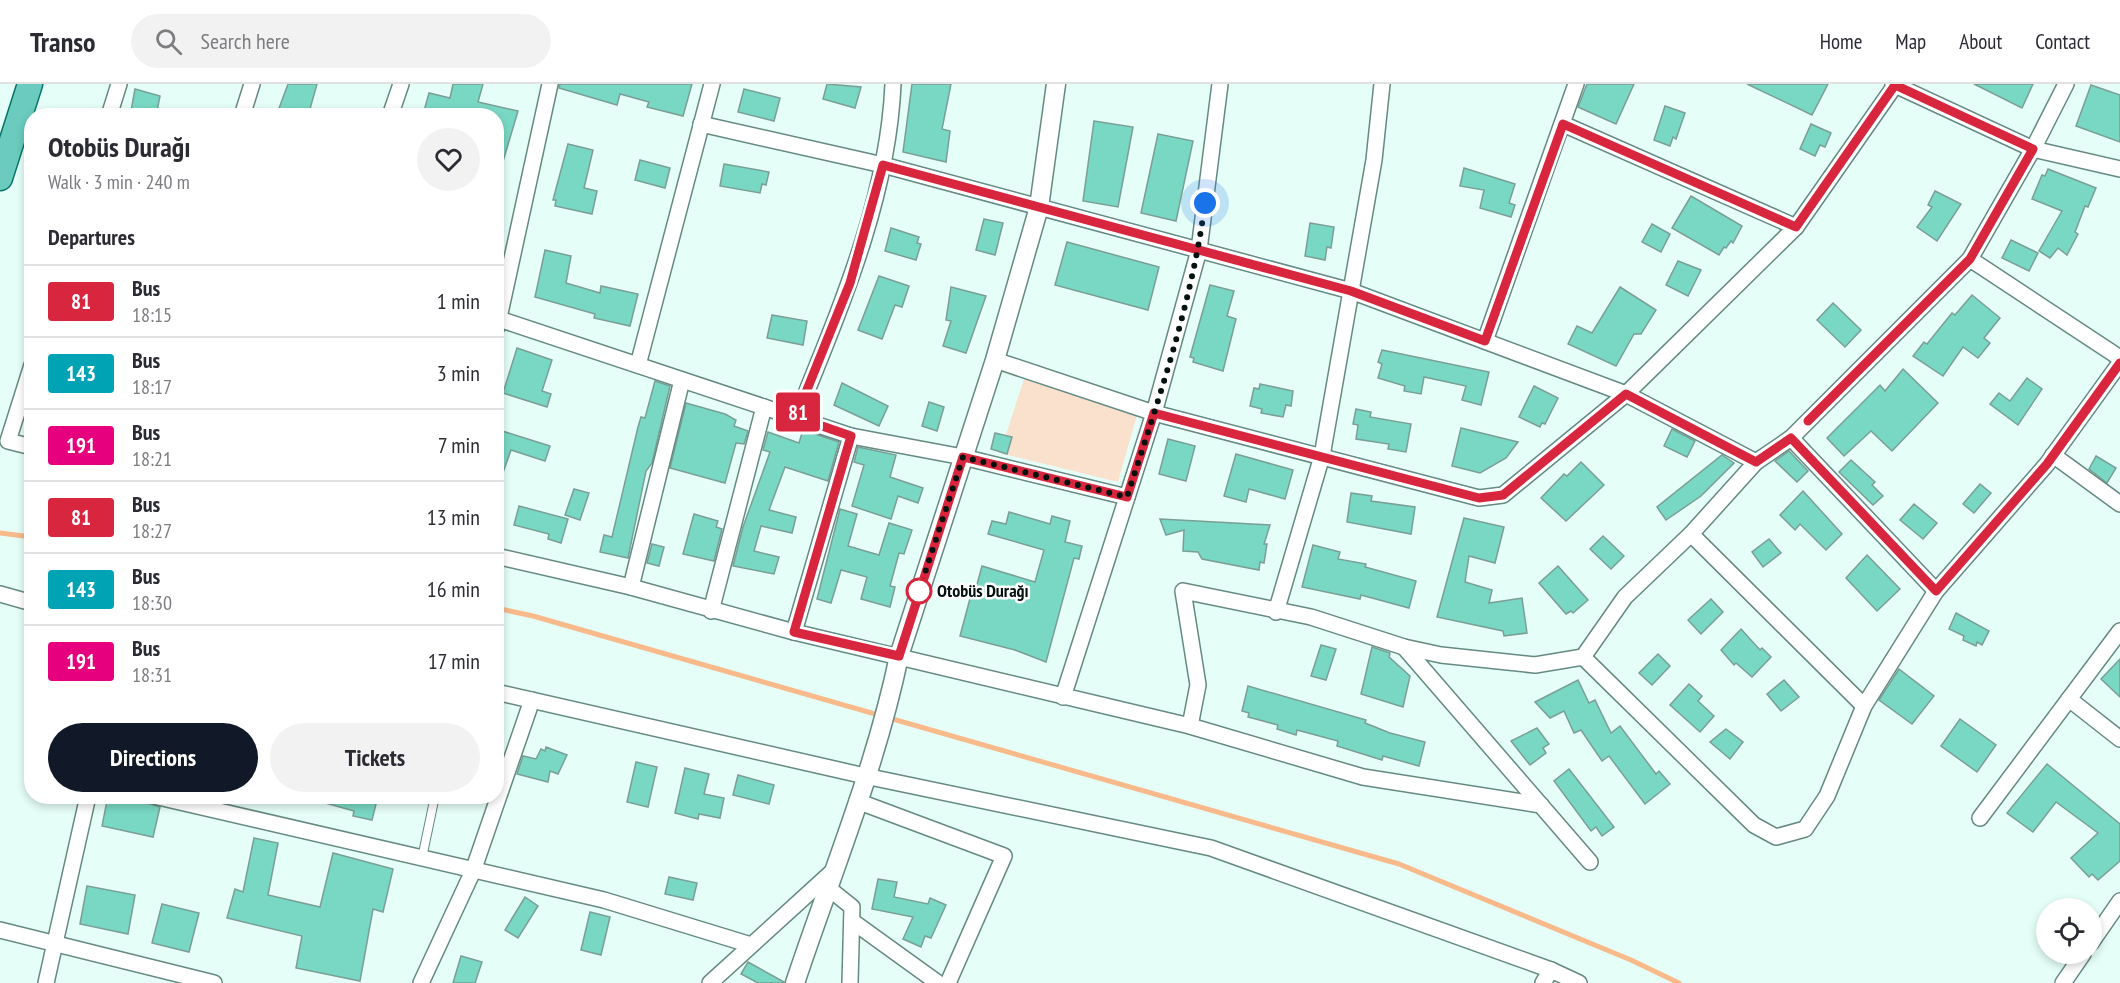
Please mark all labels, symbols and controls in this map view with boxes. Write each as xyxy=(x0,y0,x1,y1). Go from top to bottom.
search box xyxy=(131,14,551,68)
text: Transo xyxy=(30,23,95,60)
icon: search xyxy=(152,25,185,58)
text: Search here xyxy=(200,27,290,55)
text: Home xyxy=(1820,28,1862,55)
text: Map xyxy=(1895,28,1926,55)
text: About xyxy=(1959,28,2002,55)
text: Contact xyxy=(2035,28,2090,55)
text: Otobüs Durağı xyxy=(48,128,190,165)
button: heart xyxy=(417,128,480,191)
text: Walk · 3 min · 240 m xyxy=(48,169,190,195)
your location xyxy=(1190,188,1220,218)
text: Departures xyxy=(48,223,135,251)
text: Bus xyxy=(132,274,160,302)
text: 1 min xyxy=(437,287,480,315)
text: 81 xyxy=(71,288,91,315)
text: 18:15 xyxy=(132,302,172,328)
text: Bus xyxy=(132,346,160,374)
text: 3 min xyxy=(437,359,480,387)
text: 143 xyxy=(66,360,96,387)
text: 18:17 xyxy=(132,374,172,400)
line badge: 81 xyxy=(771,392,825,432)
text: 81 xyxy=(788,399,808,426)
text: Bus xyxy=(132,418,160,446)
text: 7 min xyxy=(438,431,480,459)
text: 191 xyxy=(66,432,96,459)
text: 18:21 xyxy=(132,446,172,472)
text: Bus xyxy=(132,490,160,518)
text: 13 min xyxy=(427,503,480,531)
text: 81 xyxy=(71,504,91,531)
text: 18:27 xyxy=(132,518,172,544)
text: Bus xyxy=(132,562,160,590)
text: 16 min xyxy=(427,575,480,603)
text: 143 xyxy=(66,576,96,603)
marker: Otobüs Durağı xyxy=(906,578,932,604)
place label: Otobüs Durağı xyxy=(937,579,1029,602)
text: 18:30 xyxy=(132,590,172,616)
text: Bus xyxy=(132,634,160,662)
text: 17 min xyxy=(428,647,480,675)
text: 191 xyxy=(66,648,96,675)
text: 18:31 xyxy=(132,662,172,688)
button: Directions xyxy=(48,723,258,792)
button: Tickets xyxy=(270,723,480,792)
map controls xyxy=(2036,898,2102,964)
button: locate xyxy=(2036,898,2102,964)

